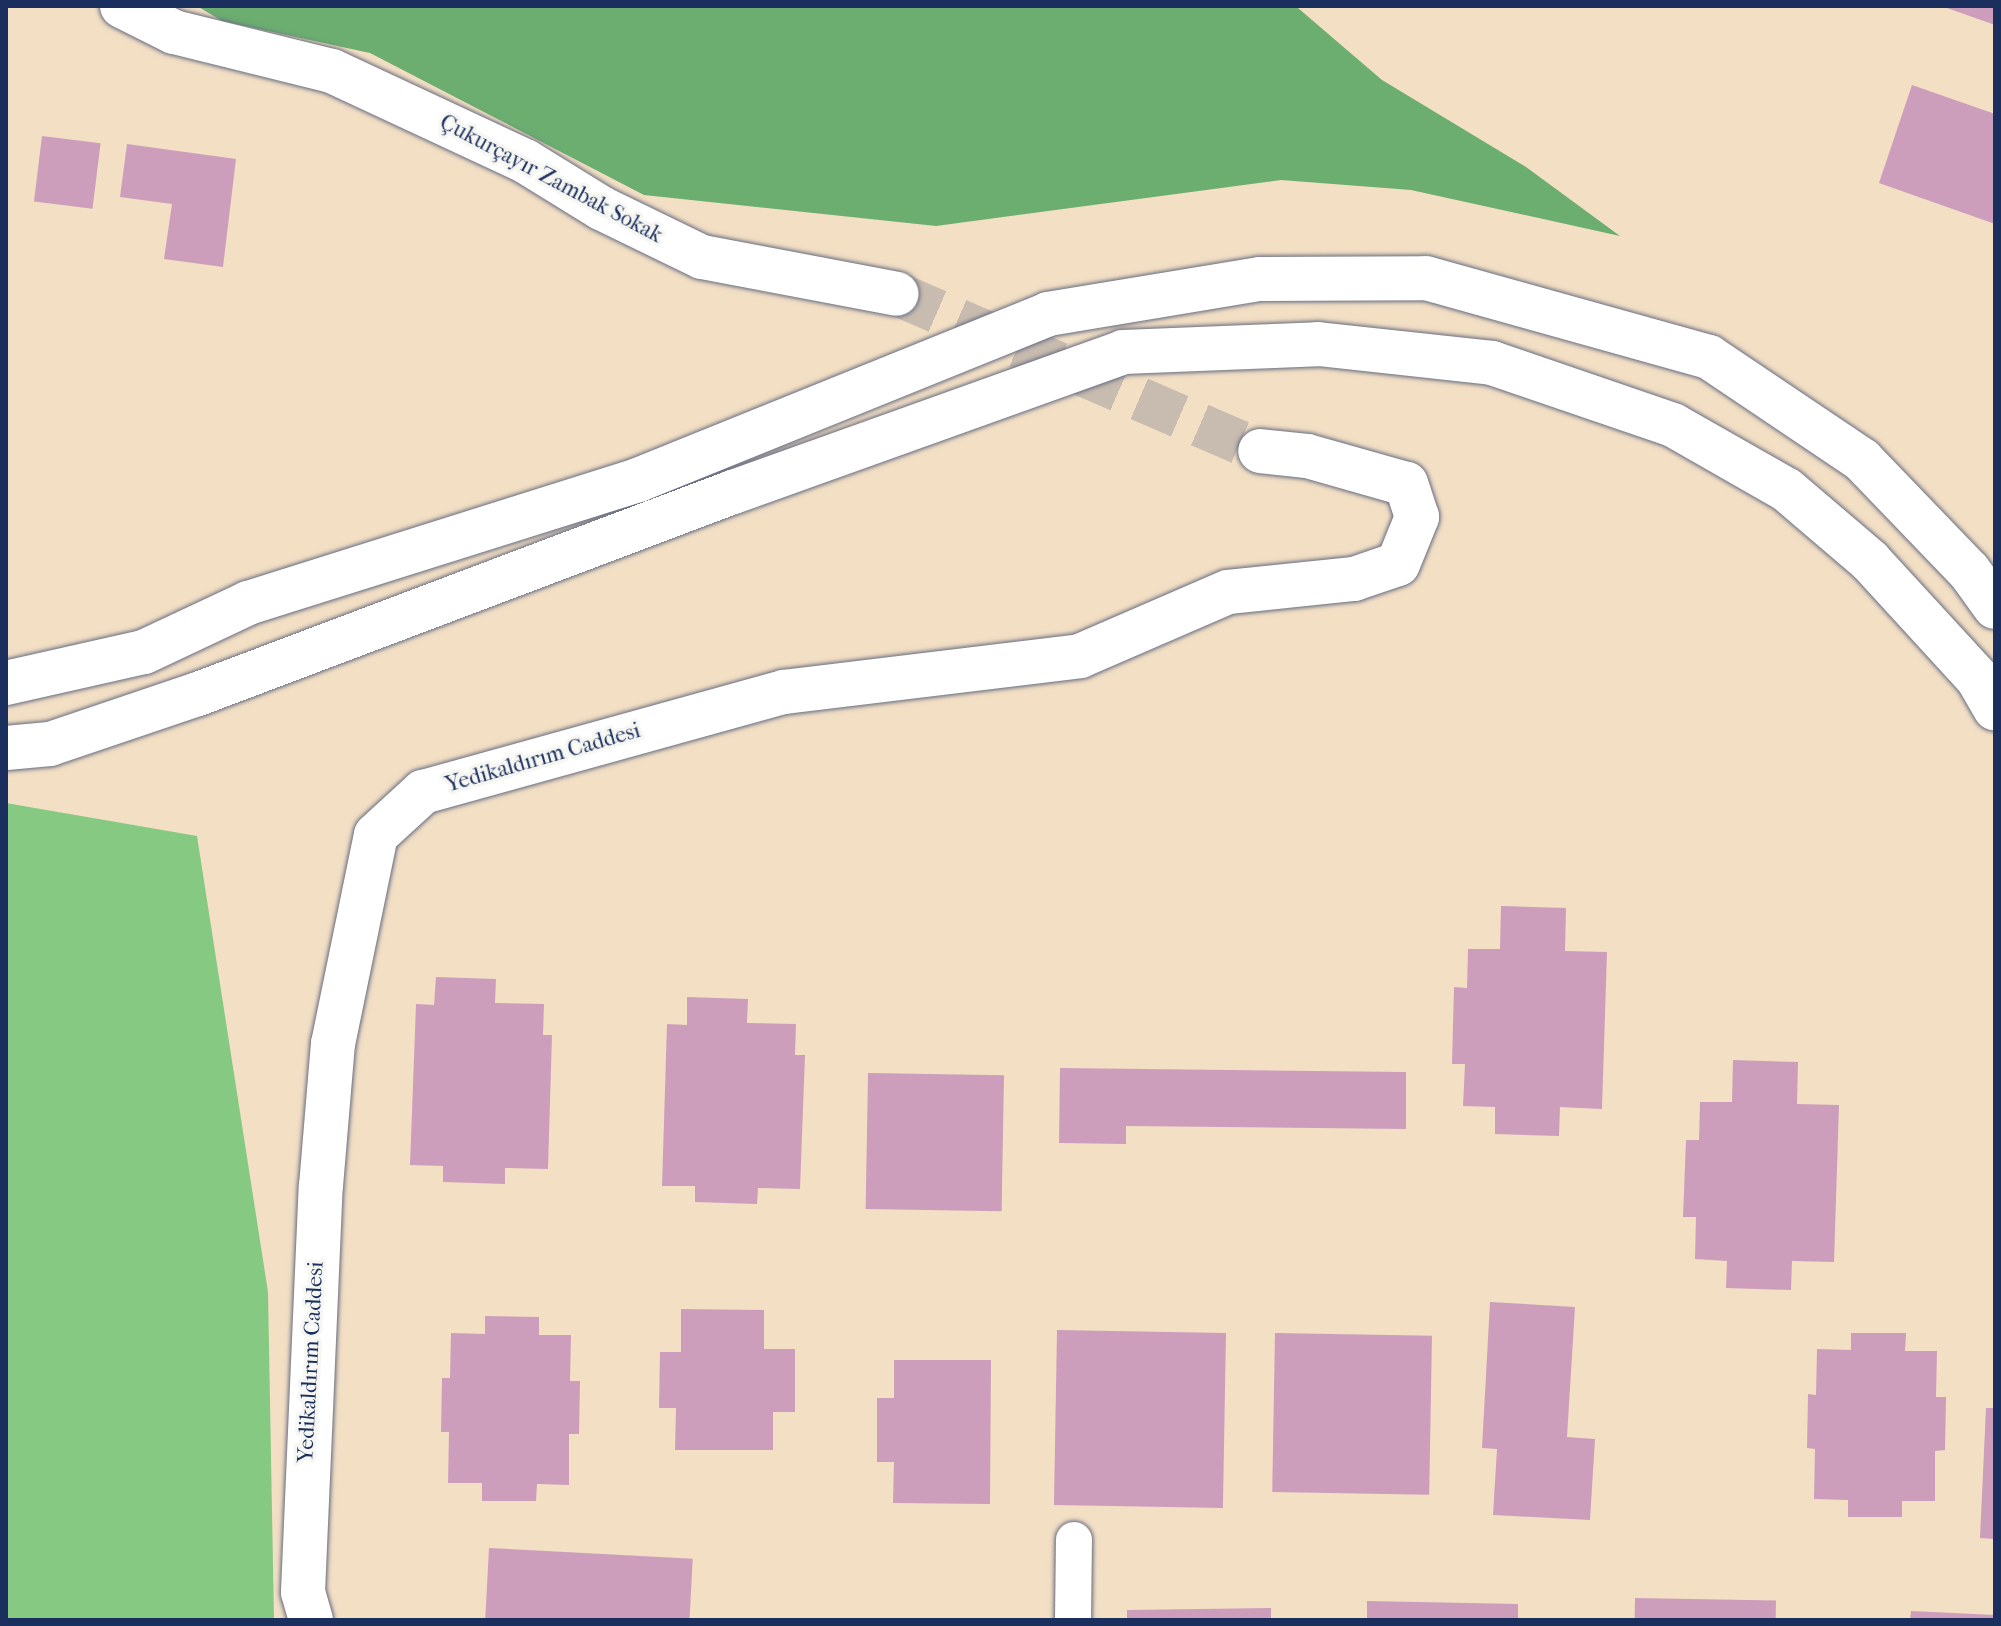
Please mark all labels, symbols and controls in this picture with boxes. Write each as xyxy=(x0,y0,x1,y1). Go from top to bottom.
street label: Çukurçayır Zambak Sokak xyxy=(435,109,667,249)
street label: Yedikaldırım Caddesi xyxy=(442,718,644,798)
street label: Yedikaldırım Caddesi xyxy=(293,1261,329,1463)

